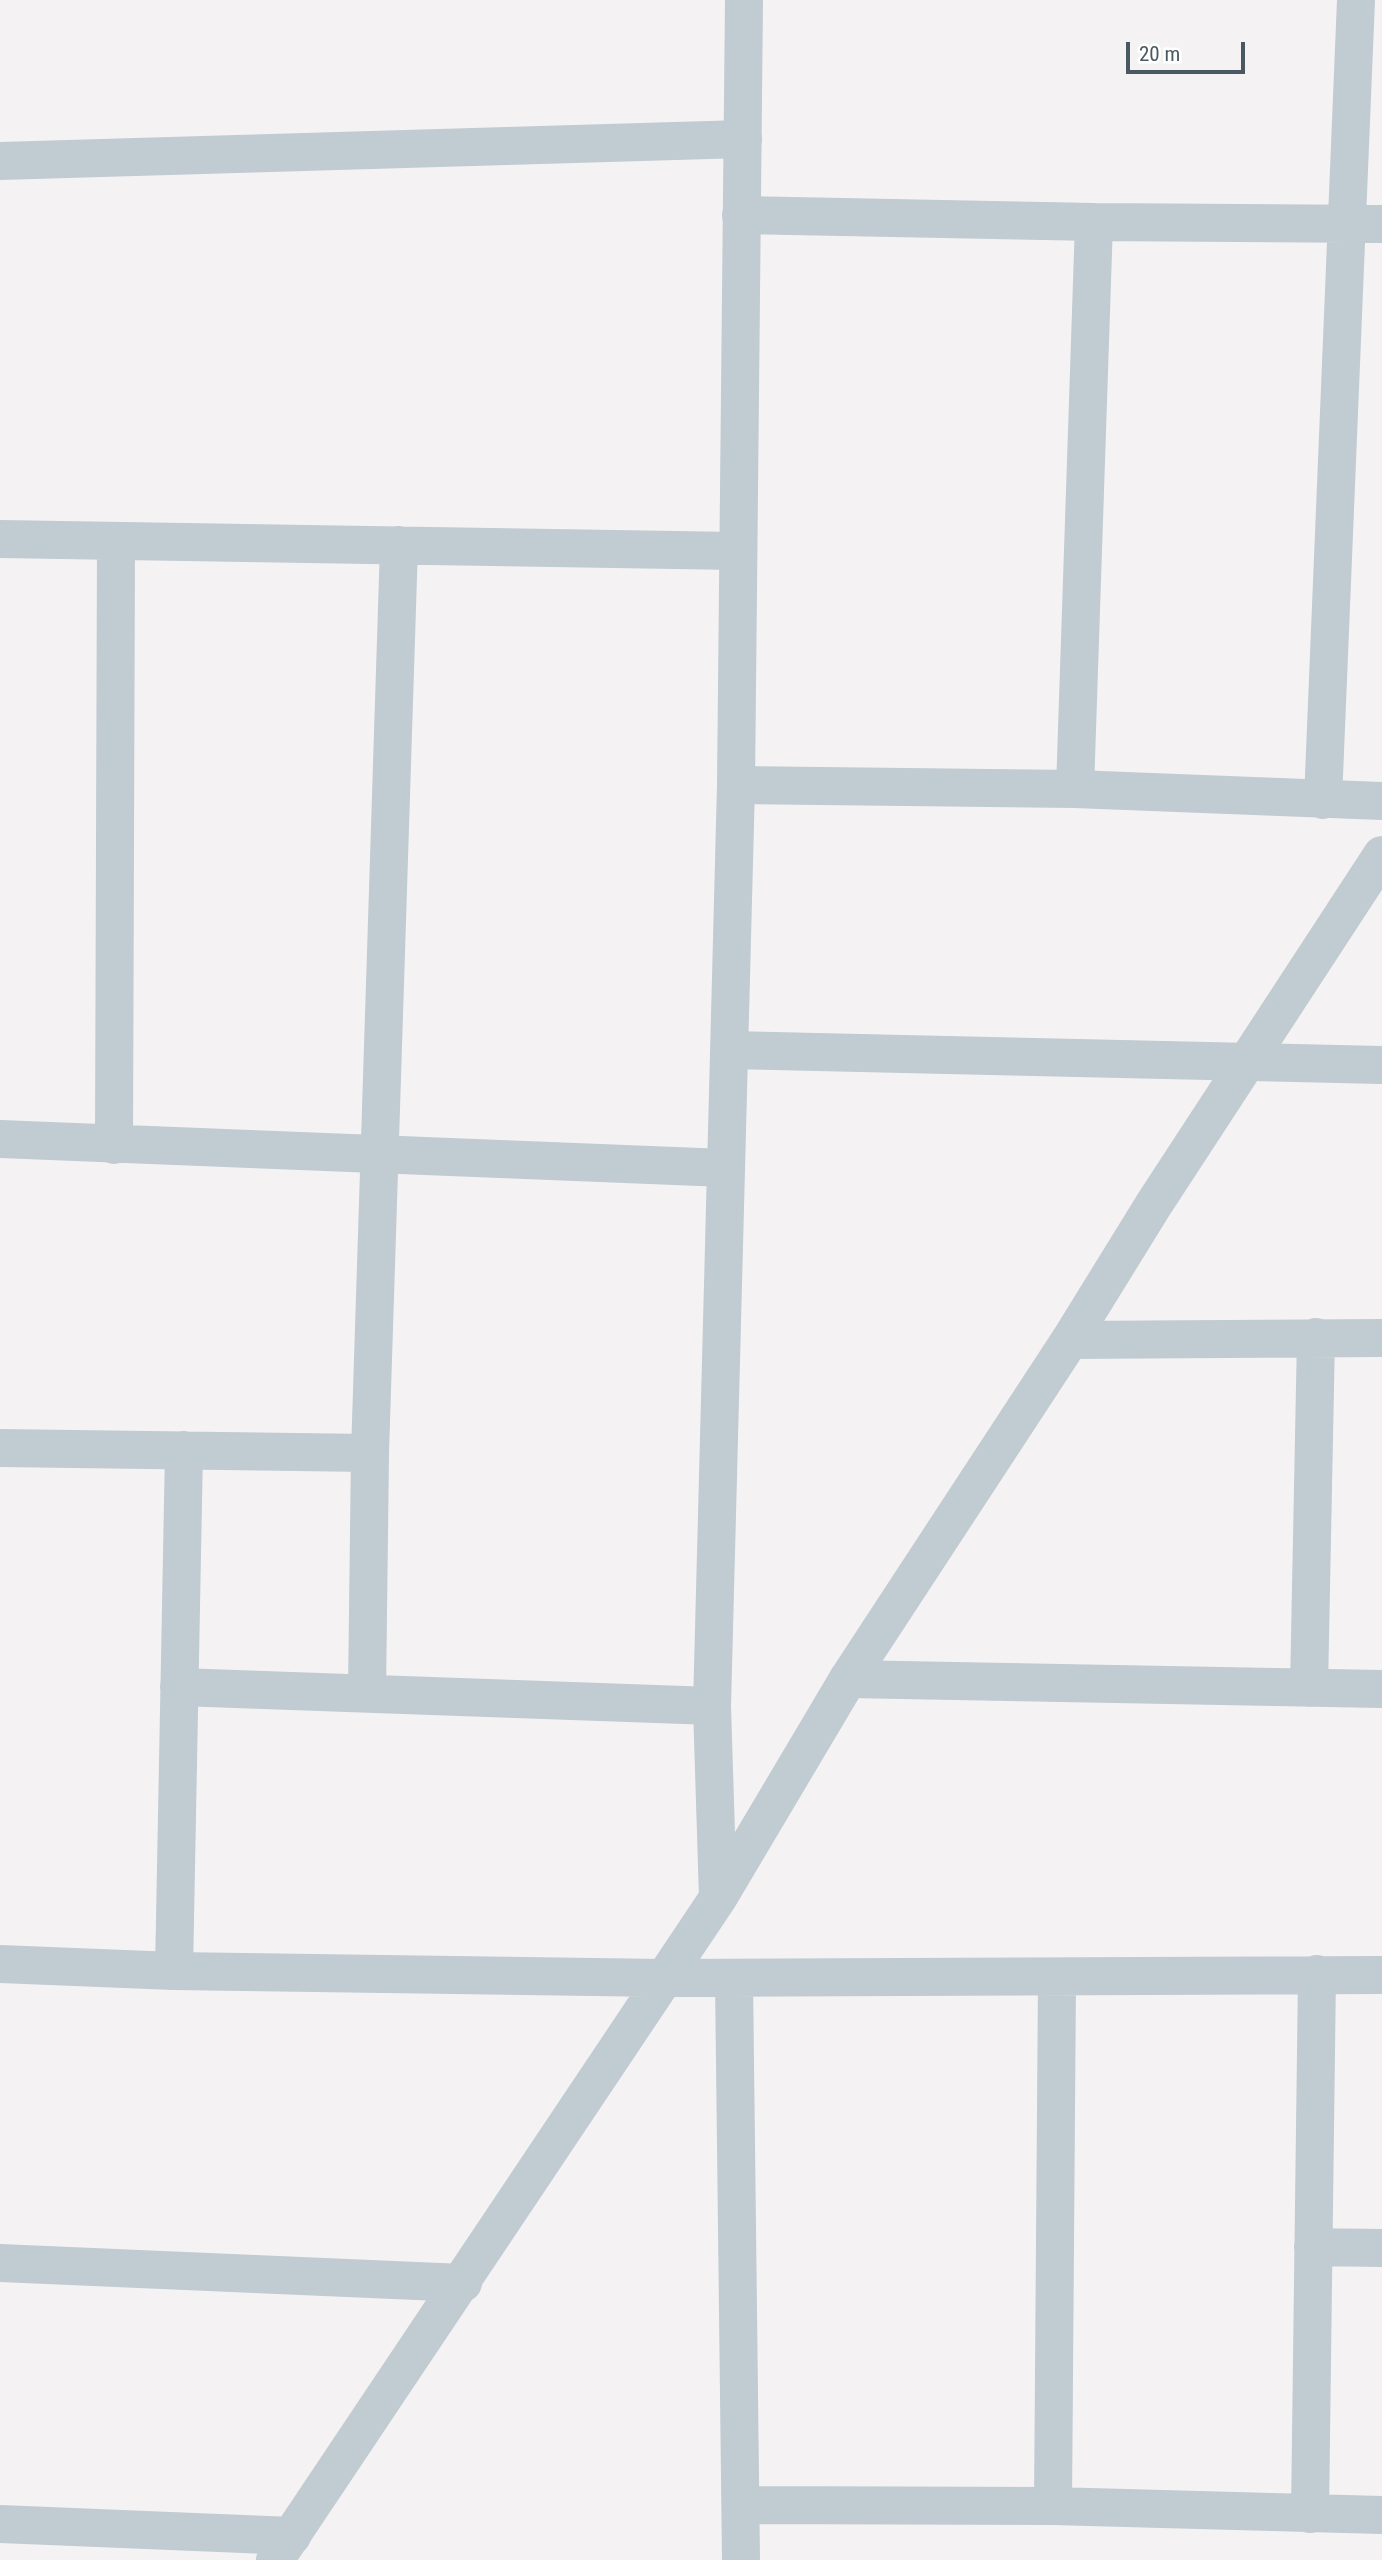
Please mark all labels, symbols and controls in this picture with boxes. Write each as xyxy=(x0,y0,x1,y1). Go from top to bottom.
scale bar xyxy=(1130,28,1249,72)
text: 20 m xyxy=(1139,42,1180,66)

